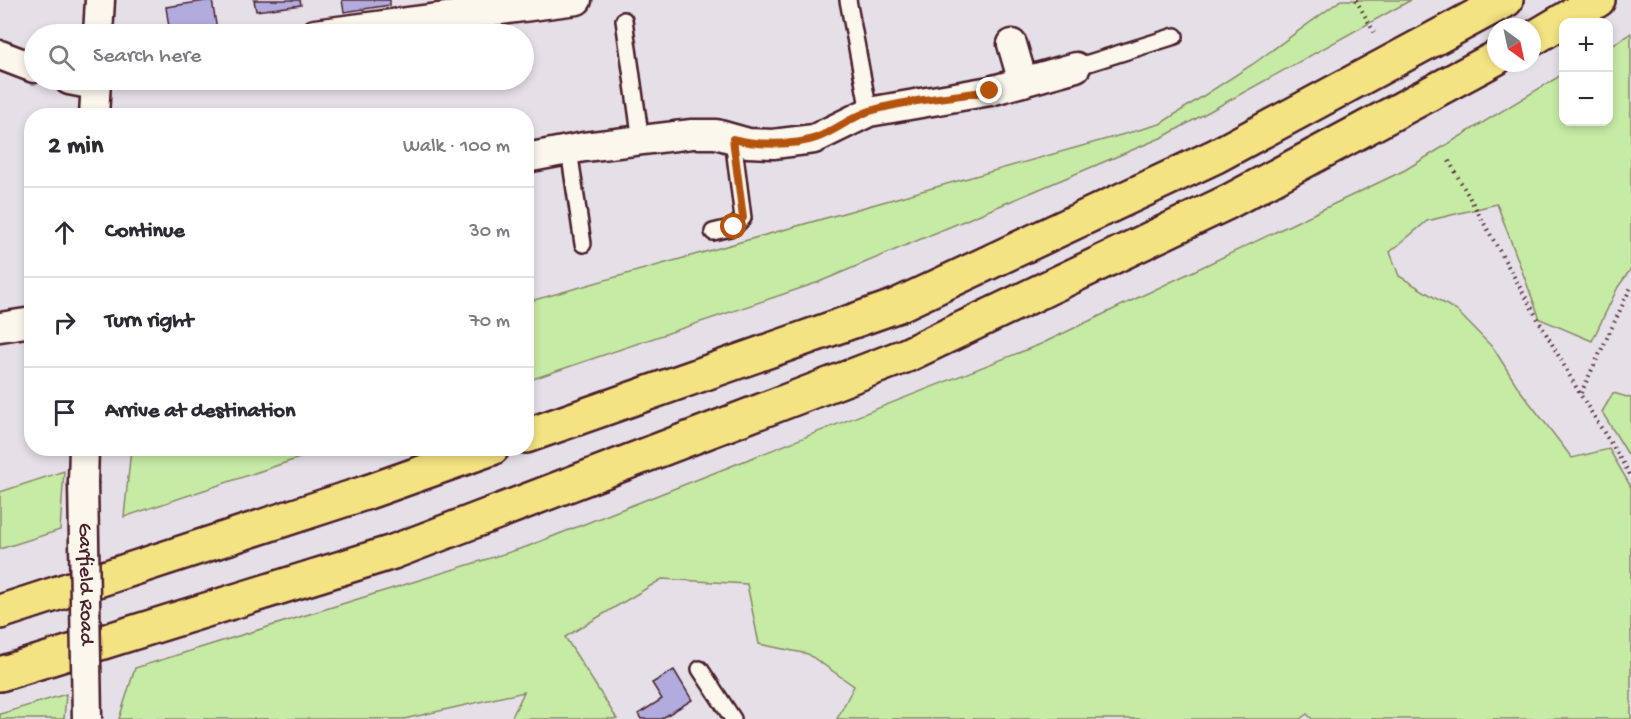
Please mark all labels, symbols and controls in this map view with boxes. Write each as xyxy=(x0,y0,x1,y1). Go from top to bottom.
north arrow xyxy=(1487,18,1541,72)
map controls xyxy=(1559,18,1613,126)
button: + xyxy=(1559,18,1613,72)
search box xyxy=(24,24,534,90)
icon: search xyxy=(45,41,78,74)
text: Search here xyxy=(93,44,201,70)
button: − xyxy=(1559,72,1613,126)
route end xyxy=(976,77,1002,103)
text: 2 min xyxy=(48,132,103,163)
text: Walk · 100 m xyxy=(403,136,510,159)
route start xyxy=(720,213,746,239)
icon: ahead xyxy=(48,216,81,249)
text: Continue xyxy=(105,219,185,245)
text: 30 m xyxy=(469,221,510,244)
icon: right xyxy=(48,306,81,339)
text: Turn right xyxy=(105,309,193,335)
text: 70 m xyxy=(469,311,510,334)
icon: arrive xyxy=(48,396,81,429)
text: Arrive at destination xyxy=(105,399,295,425)
street label: Garfield Road xyxy=(71,523,98,647)

